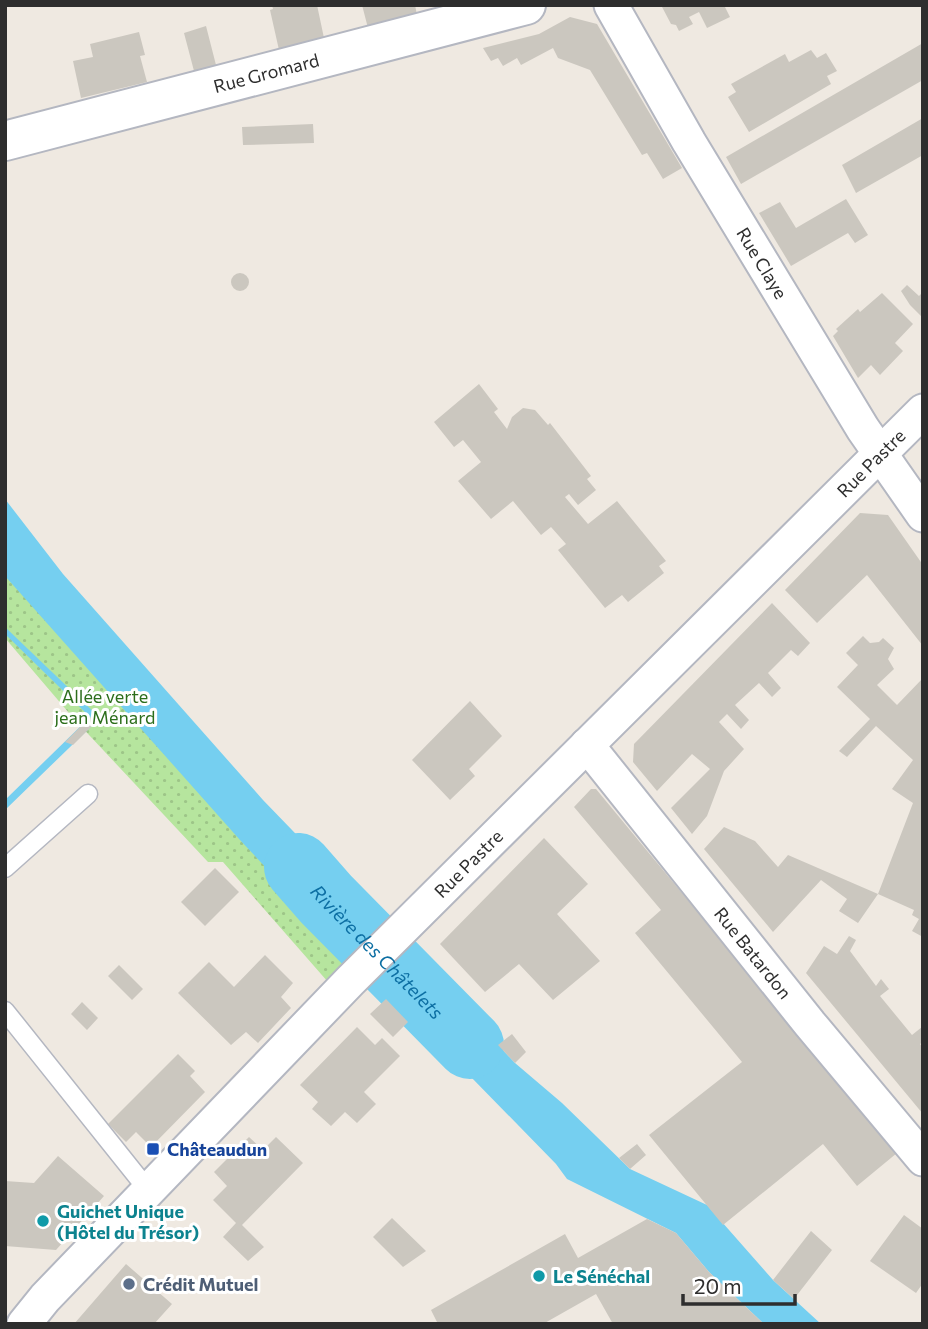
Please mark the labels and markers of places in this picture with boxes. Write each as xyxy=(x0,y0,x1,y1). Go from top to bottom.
place label: Châteaudun xyxy=(167,1138,267,1160)
marker: Châteaudun xyxy=(145,1141,161,1157)
place label: Guichet Unique (Hôtel du Trésor) xyxy=(57,1200,199,1243)
marker: Guichet Unique (Hôtel du Trésor) xyxy=(35,1213,51,1229)
place label: Le Sénéchal xyxy=(553,1265,650,1287)
marker: Le Sénéchal xyxy=(531,1268,547,1284)
place label: Crédit Mutuel xyxy=(143,1273,258,1295)
marker: Crédit Mutuel xyxy=(121,1276,137,1292)

